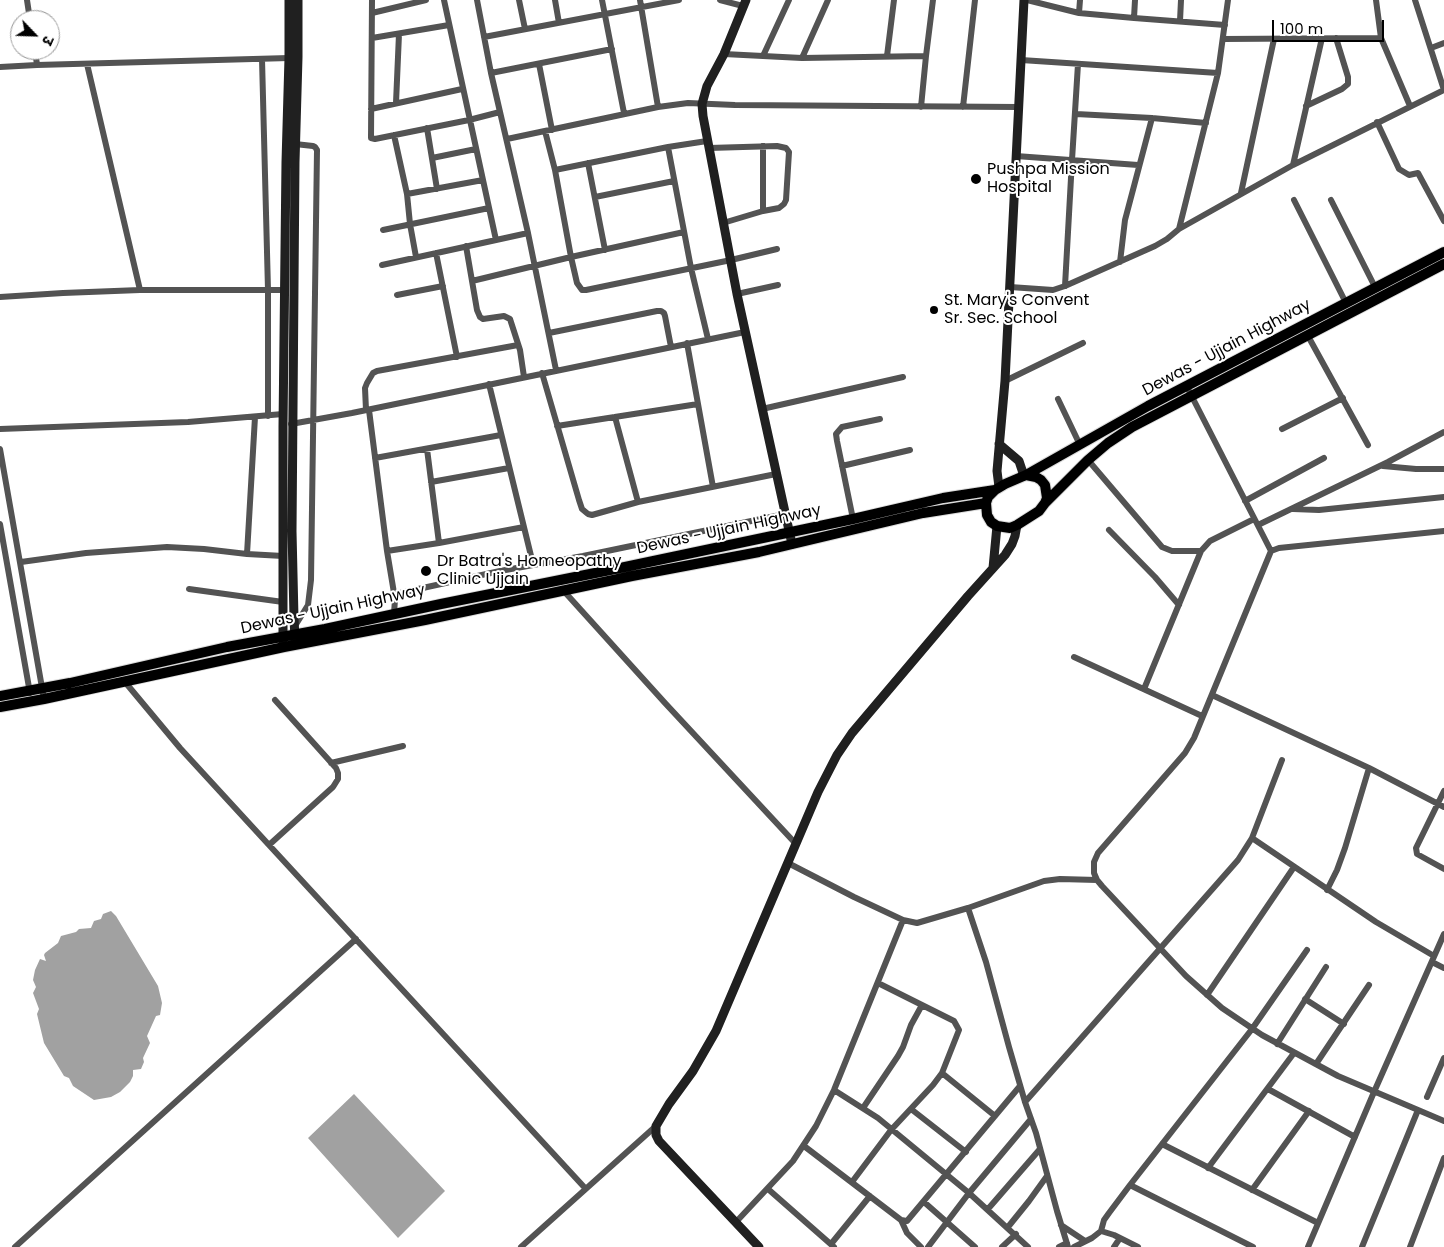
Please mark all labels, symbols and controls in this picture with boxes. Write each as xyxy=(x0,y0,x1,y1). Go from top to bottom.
north arrow xyxy=(10,10,60,60)
scale bar xyxy=(1274,10,1386,42)
text: 100 m xyxy=(1280,18,1323,39)
text: उ xyxy=(37,33,59,48)
place label: Pushpa Mission Hospital xyxy=(987,160,1110,198)
marker: Pushpa Mission Hospital xyxy=(969,172,983,186)
place label: St. Mary's Convent Sr. Sec. School xyxy=(944,291,1089,329)
street label: Dewas - Ujjain Highway xyxy=(1140,295,1314,401)
marker: St. Mary's Convent Sr. Sec. School xyxy=(928,304,940,316)
street label: Dewas - Ujjain Highway xyxy=(635,501,823,559)
place label: Dr Batra's Homeopathy Clinic Ujjain xyxy=(437,552,622,590)
marker: Dr Batra's Homeopathy Clinic Ujjain xyxy=(419,564,433,578)
street label: Dewas - Ujjain Highway xyxy=(239,581,427,639)

